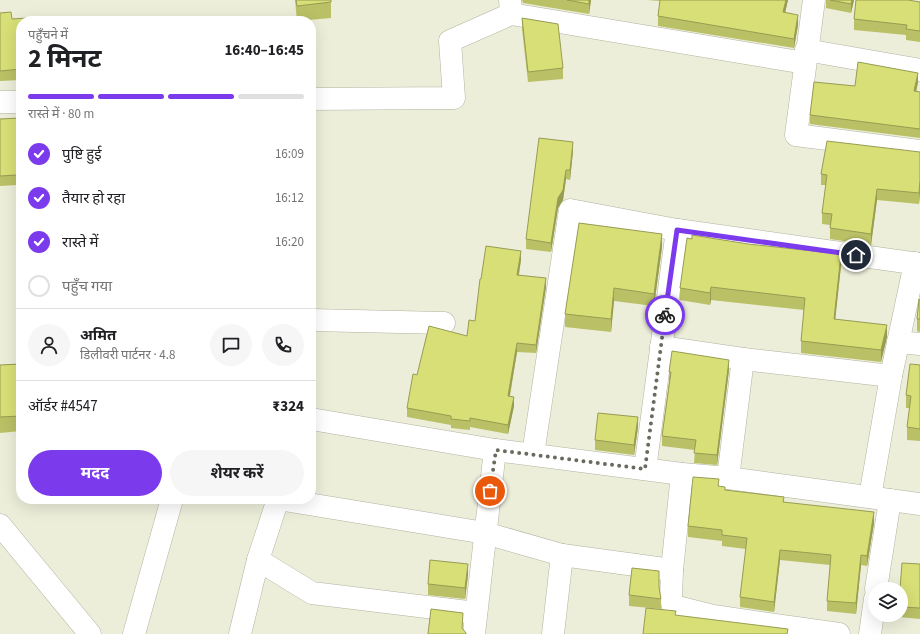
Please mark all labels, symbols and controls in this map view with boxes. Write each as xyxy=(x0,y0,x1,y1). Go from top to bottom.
text: पहुँचने में xyxy=(28,26,68,44)
text: 2 मिनट xyxy=(28,40,102,77)
text: 16:40–16:45 xyxy=(224,40,304,61)
text: रास्ते में · 80 m xyxy=(28,105,94,123)
icon: check xyxy=(28,143,50,165)
text: पुष्टि हुई xyxy=(62,144,102,165)
text: 16:09 xyxy=(275,145,304,163)
icon: check xyxy=(28,187,50,209)
text: तैयार हो रहा xyxy=(62,188,125,209)
text: 16:12 xyxy=(275,189,304,207)
icon: check xyxy=(28,231,50,253)
text: रास्ते में xyxy=(62,232,98,253)
text: 16:20 xyxy=(275,233,304,251)
pin xyxy=(839,238,873,272)
icon: home xyxy=(845,244,867,266)
text: पहुँच गया xyxy=(62,276,112,297)
courier xyxy=(645,295,685,335)
icon: bike xyxy=(654,304,676,326)
button: person xyxy=(28,324,70,366)
button: chat xyxy=(210,324,252,366)
button: phone xyxy=(262,324,304,366)
text: अमित xyxy=(80,325,116,346)
text: डिलीवरी पार्टनर · 4.8 xyxy=(80,346,175,364)
text: ऑर्डर #4547 xyxy=(28,396,98,417)
text: ₹324 xyxy=(272,396,304,417)
button: मदद xyxy=(28,450,162,496)
button: शेयर करें xyxy=(170,450,304,496)
pin xyxy=(473,474,507,508)
icon: bag xyxy=(479,480,501,502)
map controls xyxy=(868,582,908,622)
button: layers xyxy=(868,582,908,622)

